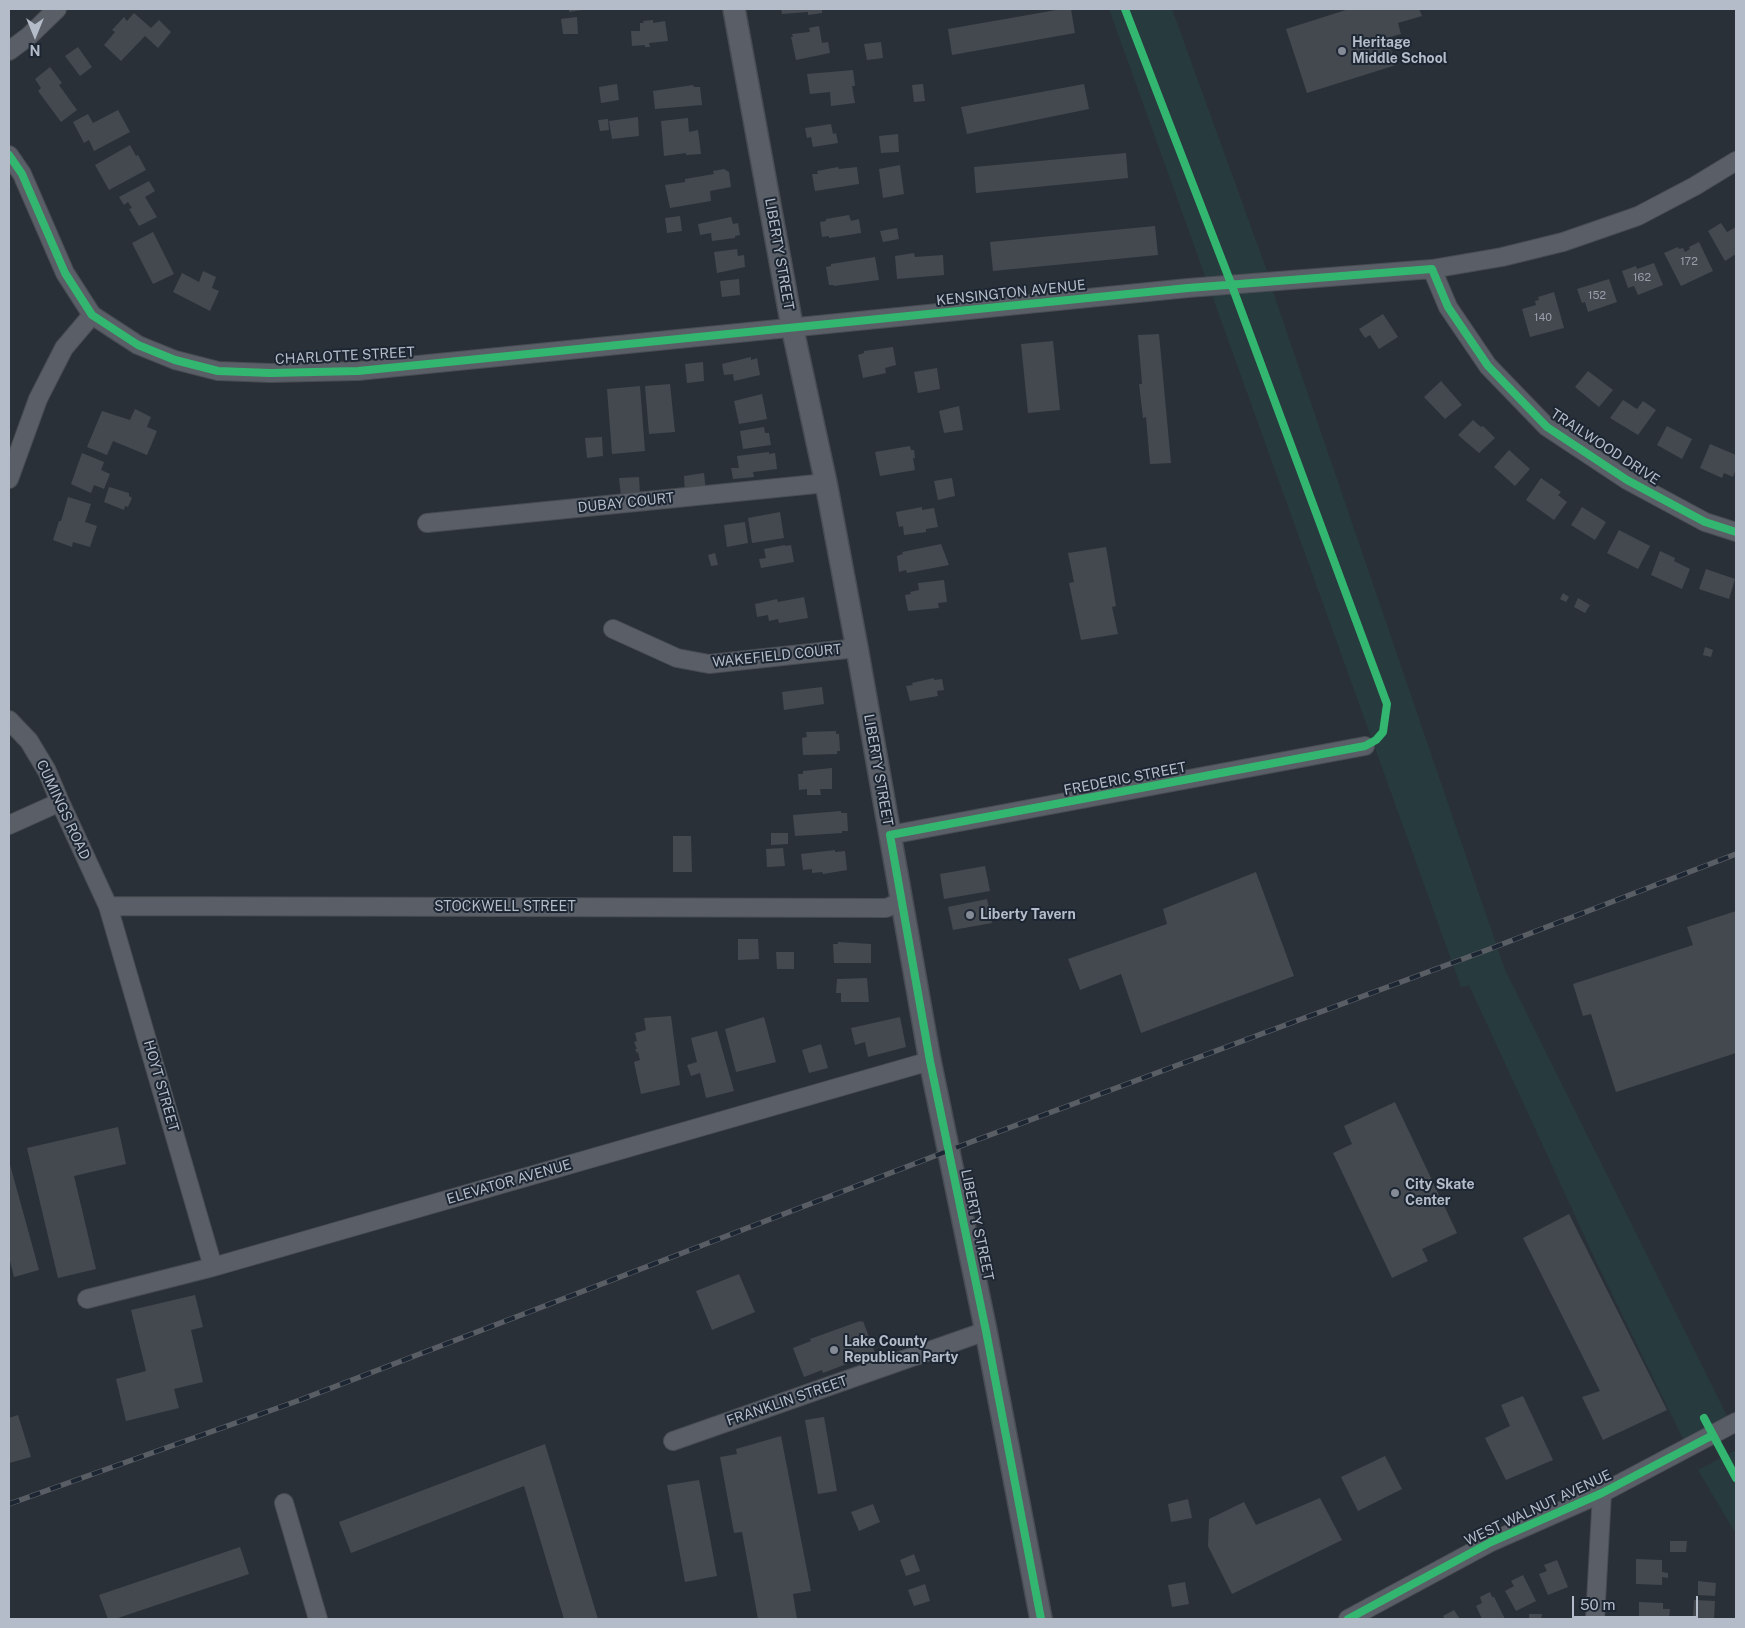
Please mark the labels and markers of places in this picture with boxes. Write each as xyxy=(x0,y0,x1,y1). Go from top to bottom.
place label: Heritage Middle School xyxy=(1352,35,1447,68)
marker: Heritage Middle School xyxy=(1336,45,1348,57)
place label: Liberty Tavern xyxy=(980,907,1076,923)
marker: Liberty Tavern xyxy=(964,909,976,921)
place label: City Skate Center xyxy=(1405,1177,1475,1210)
marker: City Skate Center xyxy=(1389,1187,1401,1199)
place label: Lake County Republican Party xyxy=(844,1334,958,1366)
marker: Lake County Republican Party xyxy=(828,1344,840,1356)

